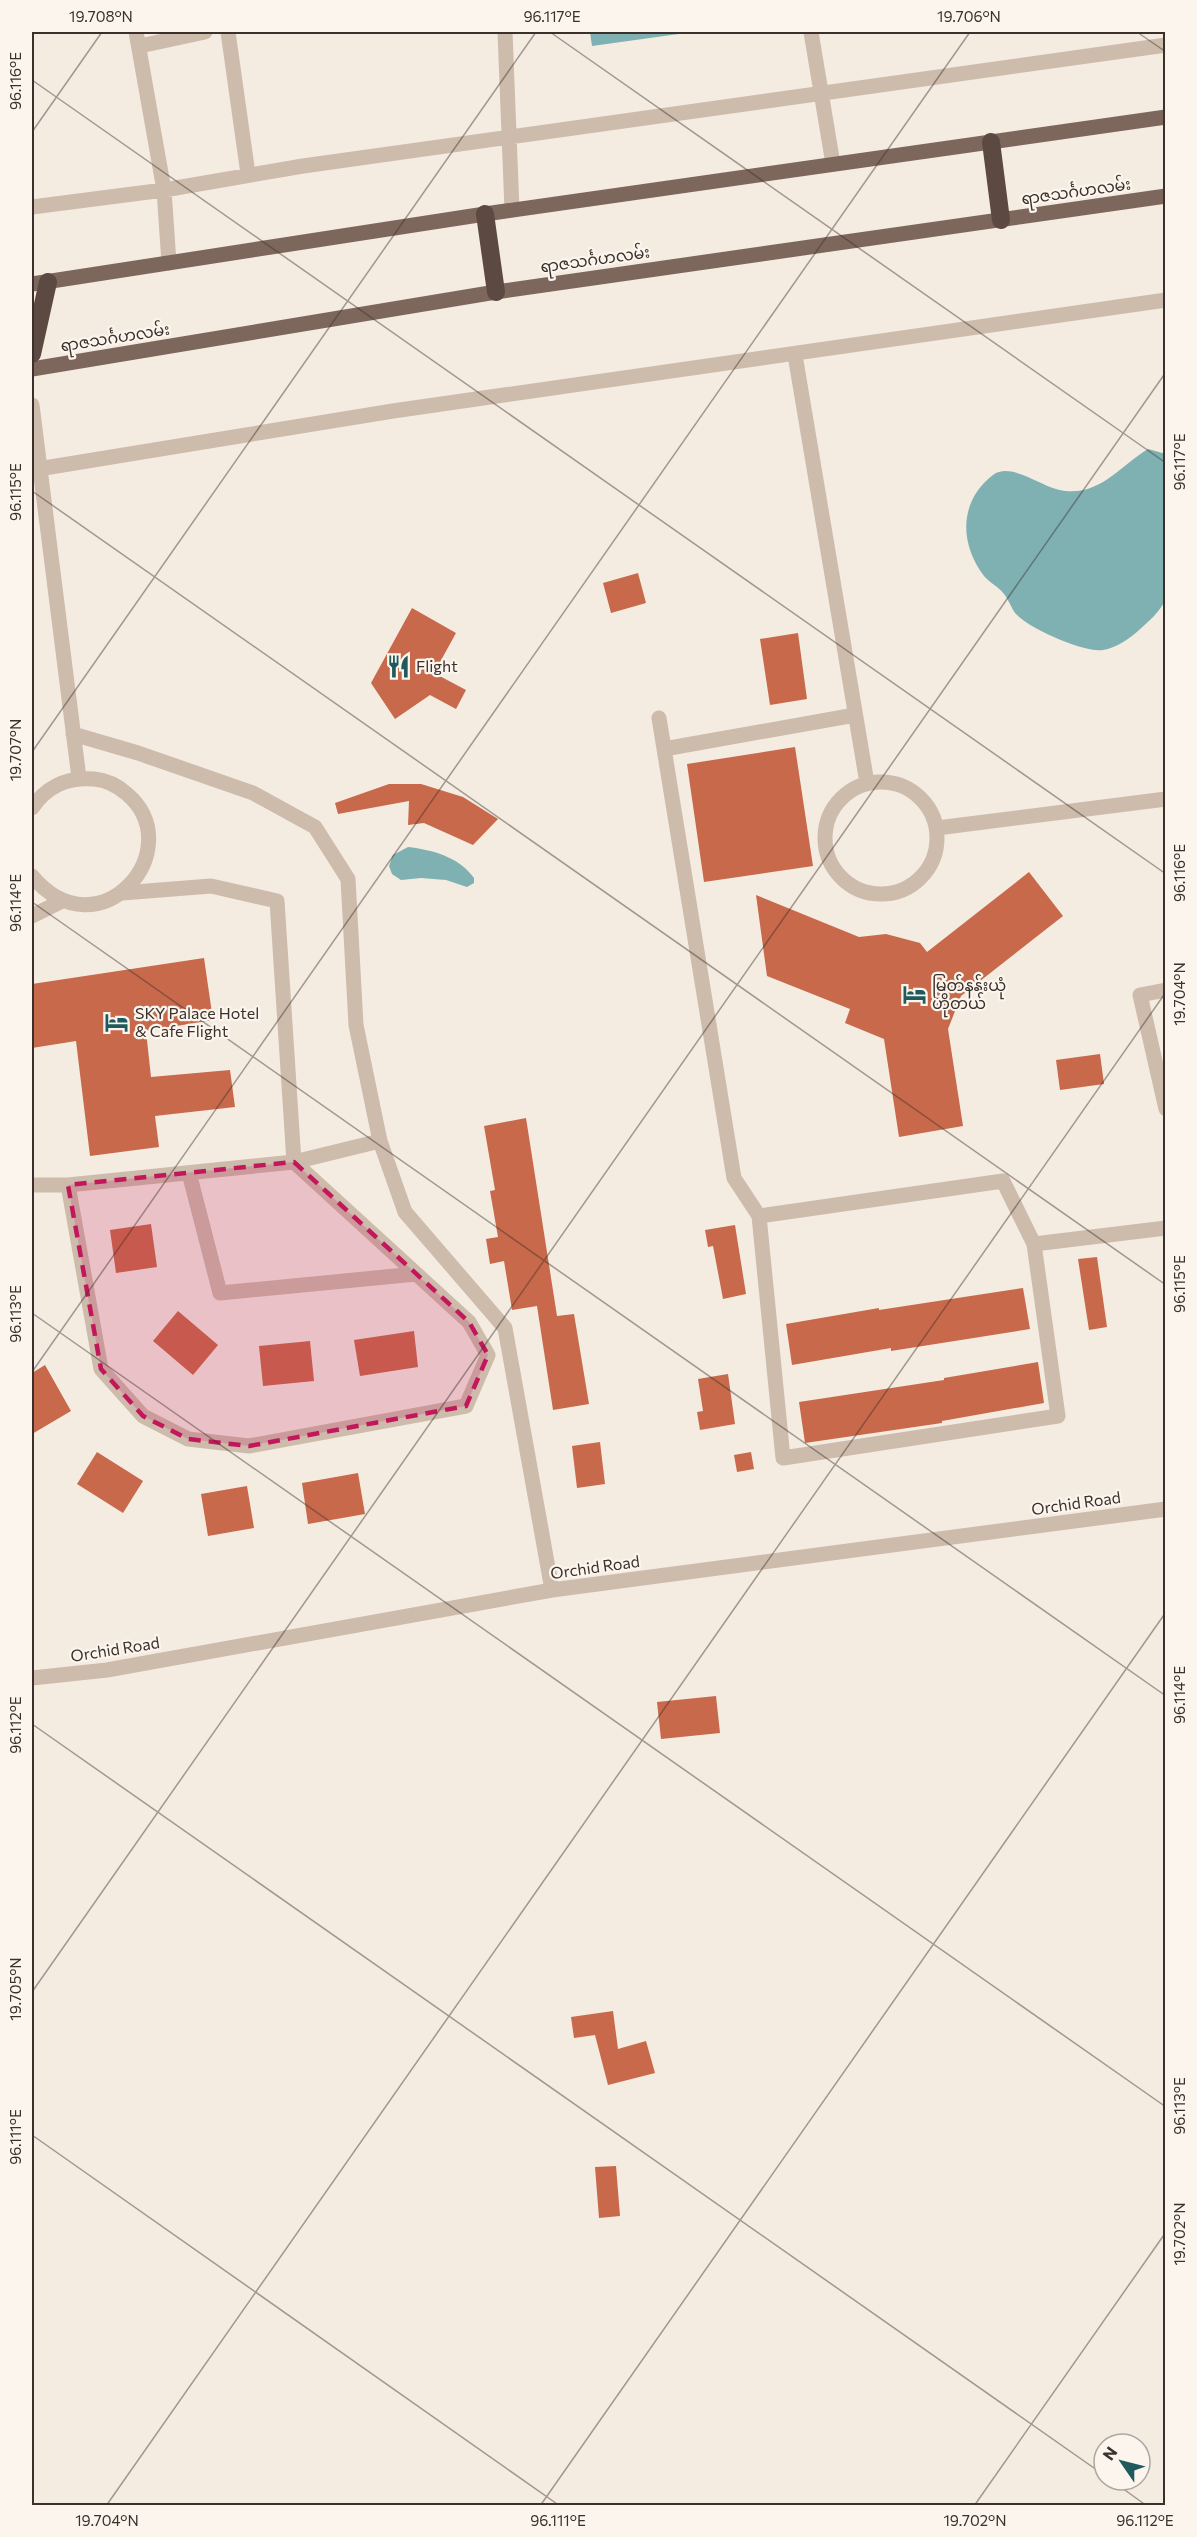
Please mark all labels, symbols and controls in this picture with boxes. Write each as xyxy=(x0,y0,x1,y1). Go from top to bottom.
text: 19.708°N xyxy=(69,7,133,25)
text: 96.117°E xyxy=(523,7,581,25)
text: 19.706°N xyxy=(937,7,1001,25)
text: 96.116°E xyxy=(6,52,24,110)
street label: ရာဇသင်္ဂဟလမ်း xyxy=(1020,172,1133,213)
street label: ရာဇသင်္ဂဟလမ်း xyxy=(539,240,652,281)
street label: ရာဇသင်္ဂဟလမ်း xyxy=(59,318,172,359)
text: 96.117°E xyxy=(1170,433,1188,491)
text: 96.115°E xyxy=(6,463,24,521)
restaurant icon: Flight xyxy=(385,653,411,679)
place label: Flight xyxy=(416,656,458,675)
text: 19.707°N xyxy=(6,719,24,781)
text: 96.116°E xyxy=(1170,844,1188,902)
text: 96.114°E xyxy=(6,874,24,932)
text: 19.704°N xyxy=(1170,962,1188,1026)
place label: မြတ်နန်းယုံ ဟိုတယ် xyxy=(932,974,1006,1018)
hotel icon: မြတ်နန်းယုံ ဟိုတယ် xyxy=(901,981,927,1007)
place label: SKY Palace Hotel & Cafe Flight xyxy=(135,1003,259,1040)
hotel icon: SKY Palace Hotel & Cafe Flight xyxy=(104,1009,130,1035)
text: 96.115°E xyxy=(1170,1255,1188,1313)
text: 96.113°E xyxy=(6,1285,24,1343)
street label: Orchid Road xyxy=(1030,1487,1122,1518)
street label: Orchid Road xyxy=(549,1551,641,1582)
street label: Orchid Road xyxy=(69,1632,161,1665)
text: 96.114°E xyxy=(1170,1666,1188,1724)
text: 96.112°E xyxy=(6,1696,24,1754)
text: 19.705°N xyxy=(6,1957,24,2021)
text: 96.113°E xyxy=(1170,2077,1188,2135)
text: 96.111°E xyxy=(6,2109,24,2165)
text: 19.702°N xyxy=(1170,2202,1188,2266)
north arrow xyxy=(1092,2432,1152,2492)
text: N xyxy=(1098,2443,1121,2463)
text: 19.704°N xyxy=(75,2511,139,2529)
text: 96.111°E xyxy=(530,2511,586,2529)
text: 19.702°N xyxy=(943,2511,1007,2529)
text: 96.112°E xyxy=(1116,2511,1174,2529)

